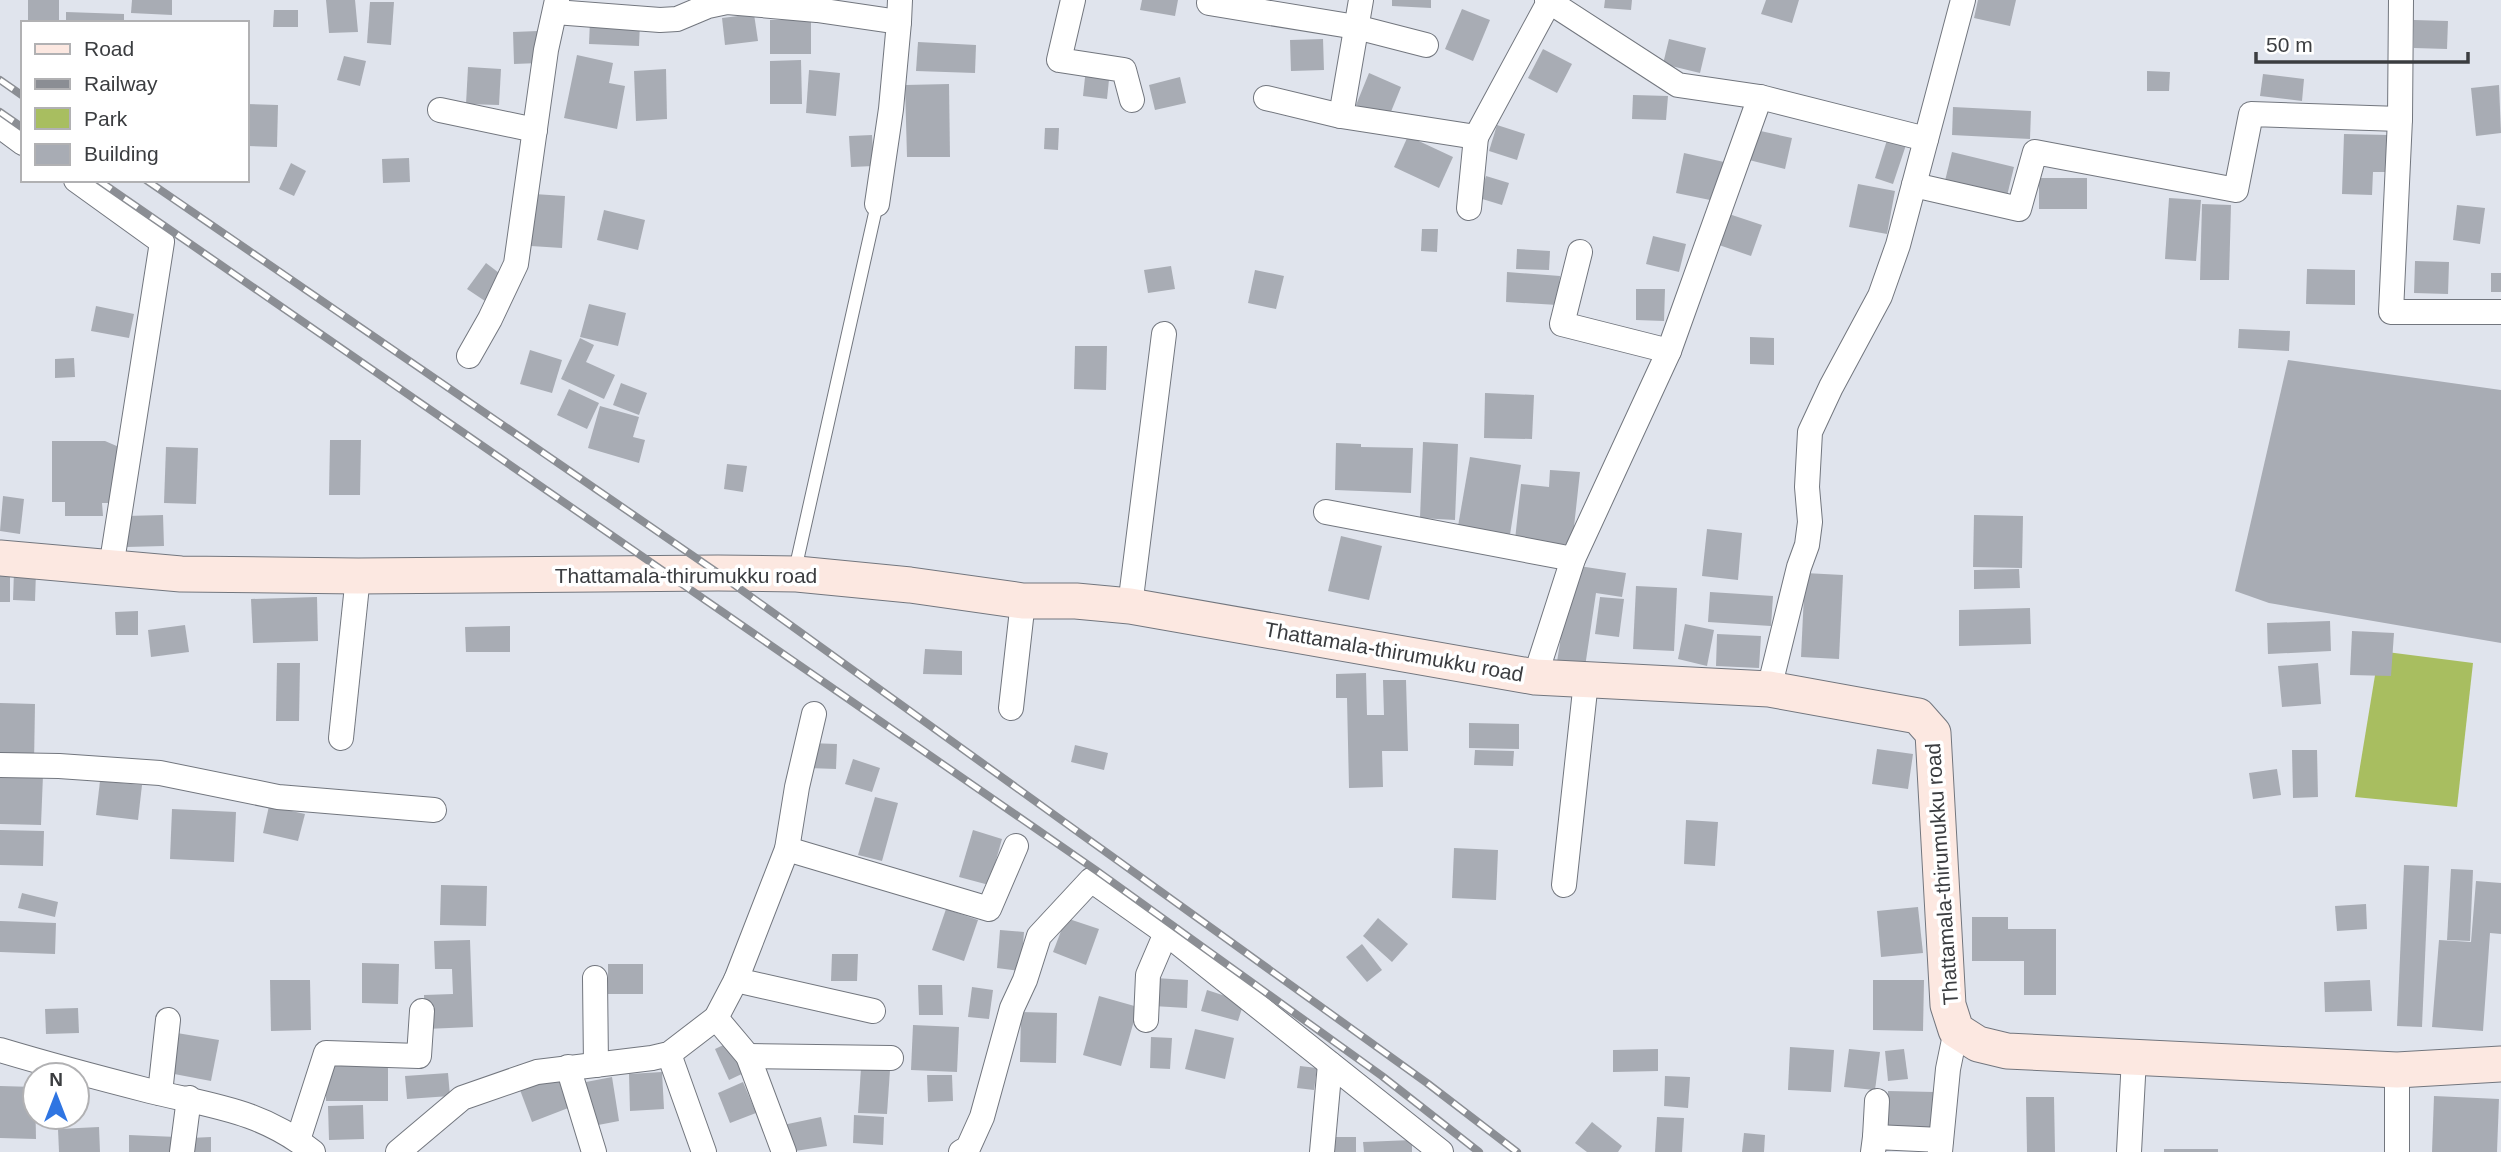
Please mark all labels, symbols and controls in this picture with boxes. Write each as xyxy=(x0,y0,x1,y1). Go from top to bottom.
legend xyxy=(21,21,248,182)
scale bar xyxy=(2256,21,2468,65)
text: 50 m xyxy=(2266,33,2313,56)
text: Road xyxy=(84,37,134,60)
text: Railway xyxy=(84,72,158,95)
text: Park xyxy=(84,107,128,130)
text: Building xyxy=(84,142,159,165)
street label: Thattamala-thirumukku road xyxy=(555,564,817,587)
street label: Thattamala-thirumukku road xyxy=(1263,617,1525,686)
street label: Thattamala-thirumukku road xyxy=(1921,742,1962,1006)
north arrow xyxy=(21,1061,91,1131)
text: N xyxy=(49,1069,63,1090)

